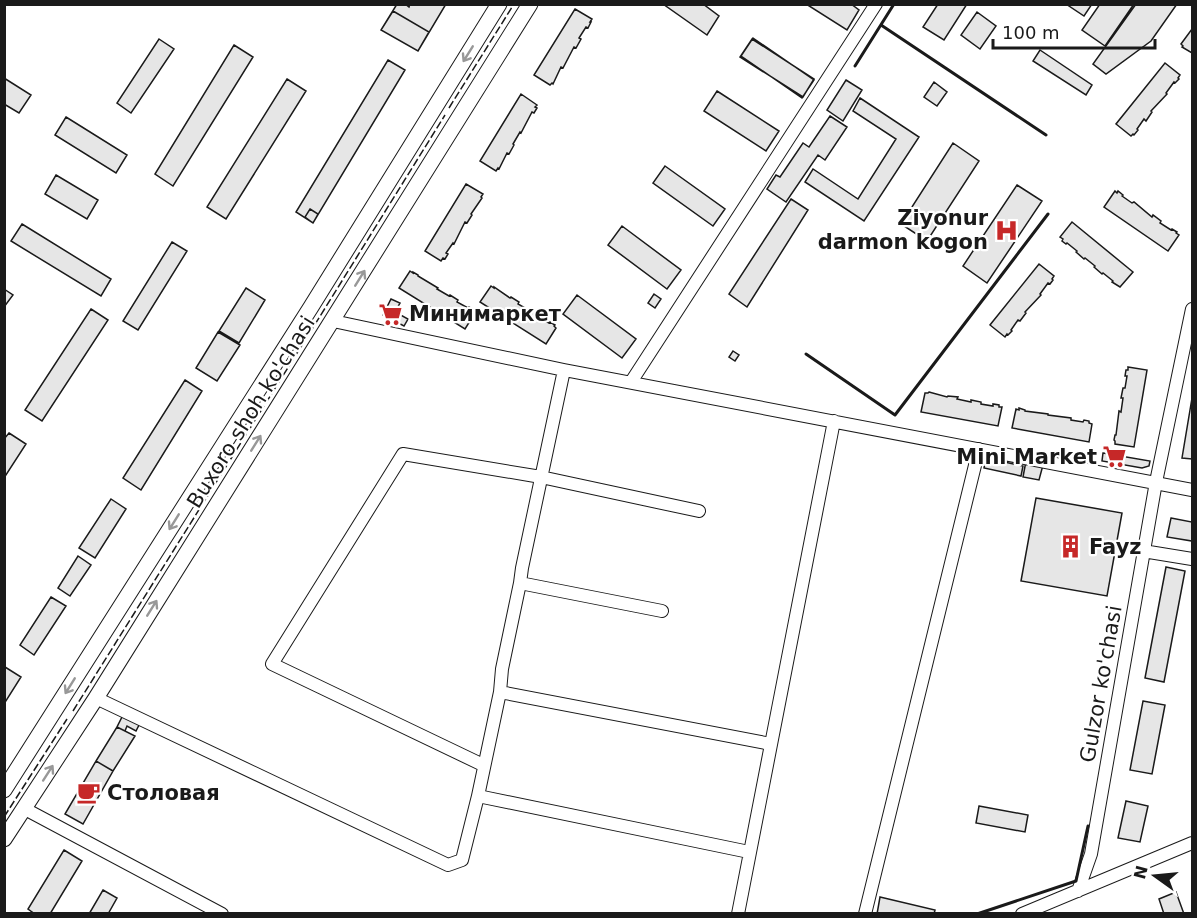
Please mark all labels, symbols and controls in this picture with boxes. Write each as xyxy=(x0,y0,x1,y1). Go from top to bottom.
scale bar xyxy=(993,12,1155,50)
text: 100 m xyxy=(1002,22,1060,43)
one-way arrow xyxy=(462,45,474,62)
place label: Ziyonur darmon kogon xyxy=(818,206,989,254)
hospital icon: Ziyonur darmon kogon xyxy=(993,217,1019,243)
one-way arrow xyxy=(354,270,366,287)
supermarket icon: Минимаркет xyxy=(378,301,404,327)
place label: Минимаркет xyxy=(409,302,562,326)
street label: Buxoro shoh ko'chasi xyxy=(182,312,320,512)
one-way arrow xyxy=(250,435,262,452)
supermarket icon: Mini Market xyxy=(1102,444,1128,470)
place label: Mini Market xyxy=(956,445,1097,469)
one-way arrow xyxy=(168,513,181,530)
building icon: Fayz xyxy=(1058,534,1084,560)
place label: Fayz xyxy=(1089,535,1142,559)
one-way arrow xyxy=(147,600,159,617)
street label: Gulzor ko'chasi xyxy=(1075,604,1127,764)
one-way arrow xyxy=(64,677,76,694)
one-way arrow xyxy=(42,765,54,782)
cafe icon: Столовая xyxy=(76,780,102,806)
place label: Столовая xyxy=(107,781,220,805)
north arrow xyxy=(1125,846,1185,906)
text: N xyxy=(1130,863,1152,881)

